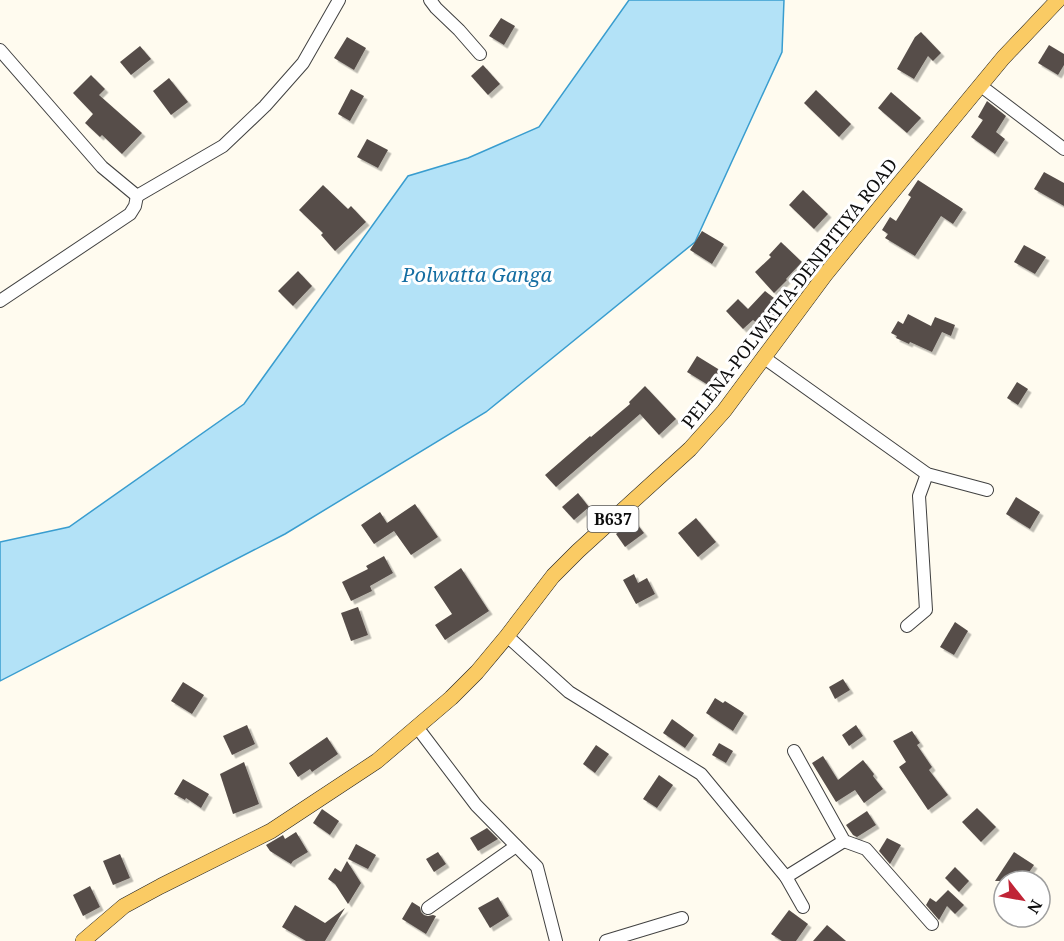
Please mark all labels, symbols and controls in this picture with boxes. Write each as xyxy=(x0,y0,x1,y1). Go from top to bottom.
street label: PELENA-POLWATTA-DENIPITIYA ROAD xyxy=(676,153,902,433)
water label: Polwatta Ganga xyxy=(401,261,552,288)
road number: B637 xyxy=(588,506,638,532)
north arrow xyxy=(992,869,1052,929)
text: N xyxy=(1022,896,1048,918)

